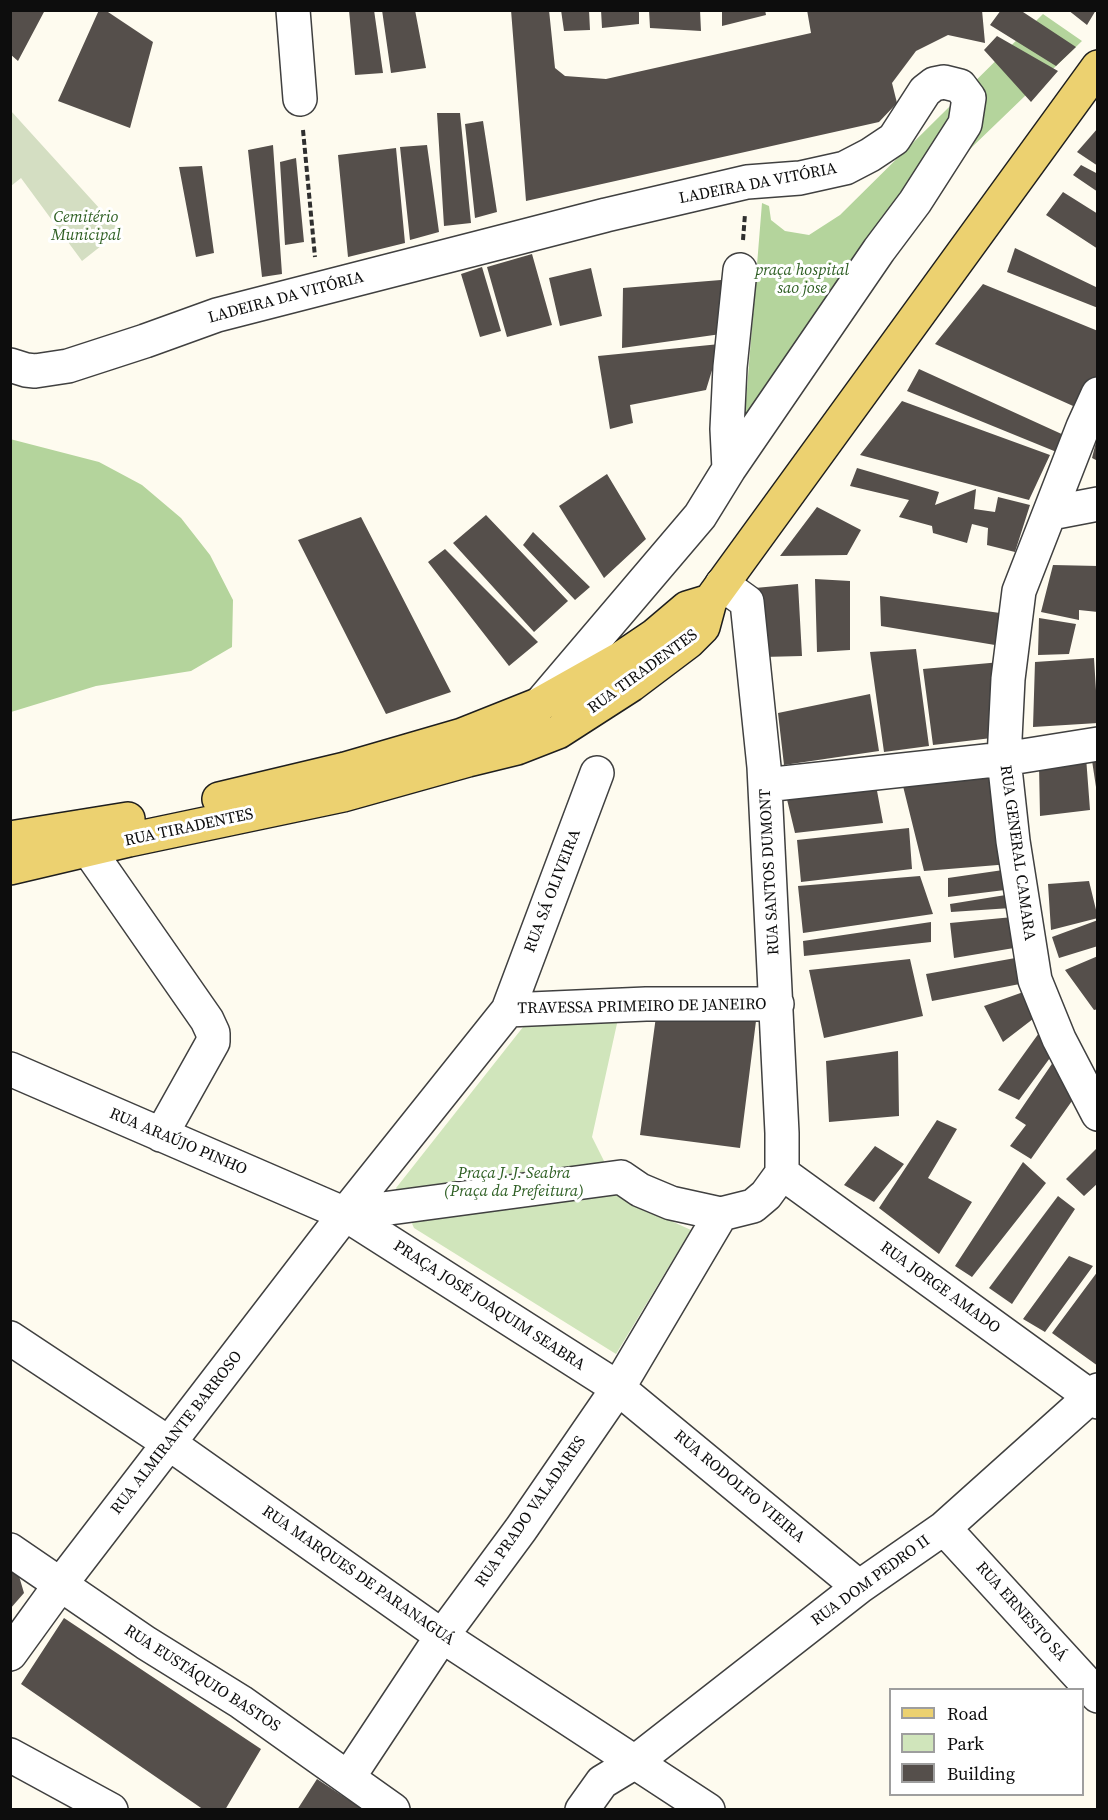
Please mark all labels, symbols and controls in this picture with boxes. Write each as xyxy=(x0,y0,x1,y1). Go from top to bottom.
street label: LADEIRA DA VITÓRIA xyxy=(678,159,838,209)
park label: Cemitério Municipal xyxy=(51,208,121,246)
park label: praça hospital sao jose xyxy=(755,261,849,299)
street label: LADEIRA DA VITÓRIA xyxy=(206,268,366,328)
street label: RUA TIRADENTES xyxy=(584,626,702,718)
street label: RUA GENERAL CAMARA xyxy=(995,764,1039,942)
street label: RUA SANTOS DUMONT xyxy=(756,788,784,956)
street label: RUA TIRADENTES xyxy=(123,805,255,851)
street label: RUA SÁ OLIVEIRA xyxy=(521,827,585,955)
street label: TRAVESSA PRIMEIRO DE JANEIRO xyxy=(517,995,767,1019)
street label: RUA ARAÚJO PINHO xyxy=(106,1104,250,1180)
park label: Praça J. J. Seabra (Praça da Prefeitura) xyxy=(444,1164,584,1202)
street label: PRAÇA JOSÉ JOAQUIM SEABRA xyxy=(390,1237,588,1375)
street label: RUA JORGE AMADO xyxy=(876,1238,1004,1338)
street label: RUA ALMIRANTE BARROSO xyxy=(107,1347,247,1519)
street label: RUA RODOLFO VIEIRA xyxy=(670,1427,808,1547)
street label: RUA PRADO VALADARES xyxy=(472,1433,590,1591)
street label: RUA MARQUES DE PARANAGUÁ xyxy=(258,1502,458,1650)
street label: RUA DOM PEDRO II xyxy=(808,1531,934,1631)
street label: RUA ERNESTO SÁ xyxy=(971,1558,1071,1666)
street label: RUA EUSTÁQUIO BASTOS xyxy=(120,1621,284,1737)
legend xyxy=(889,1688,1084,1796)
text: Road xyxy=(947,1701,988,1726)
text: Park xyxy=(947,1731,984,1756)
text: Building xyxy=(947,1761,1015,1786)

